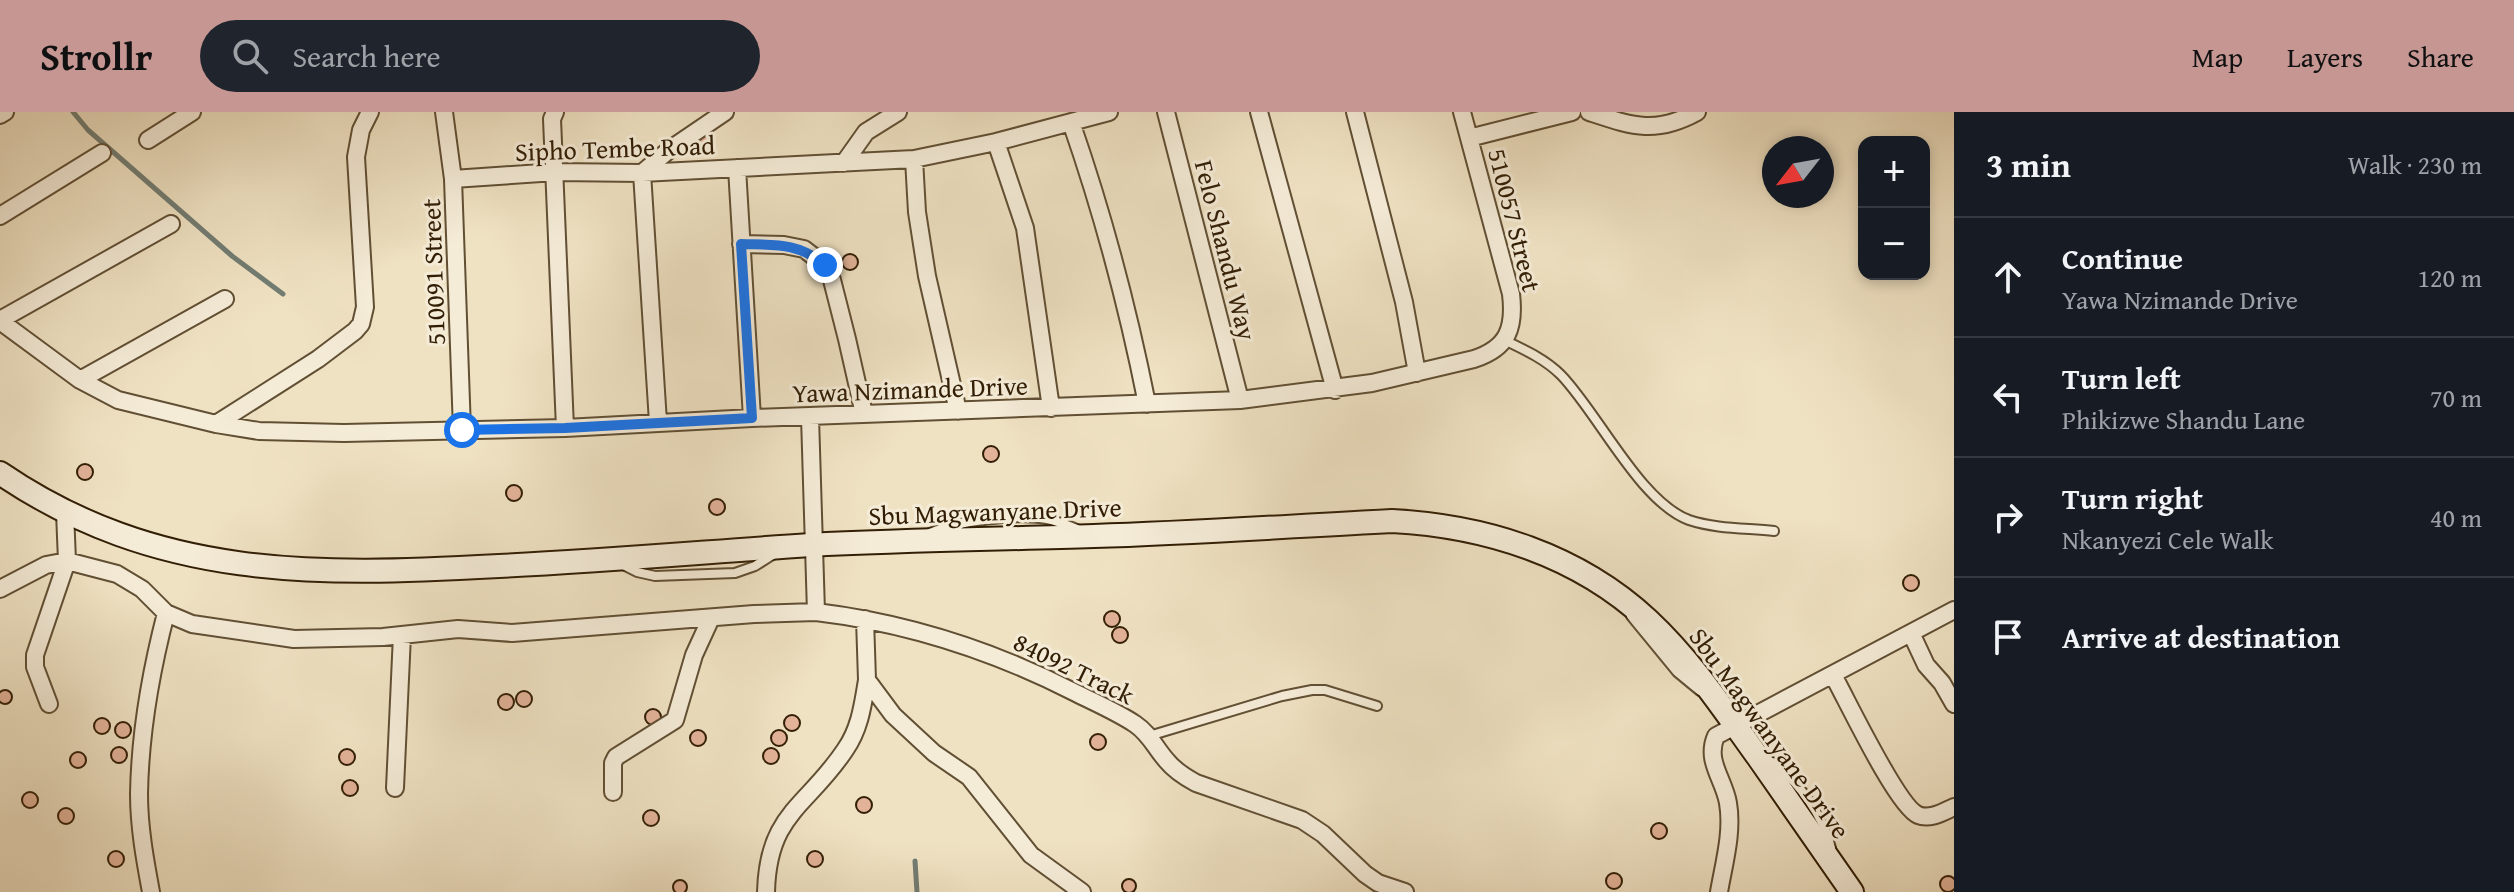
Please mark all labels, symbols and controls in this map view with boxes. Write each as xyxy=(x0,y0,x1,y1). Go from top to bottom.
search box xyxy=(200,20,760,92)
text: Strollr xyxy=(40,28,152,84)
icon: search xyxy=(228,34,272,78)
text: Search here xyxy=(292,34,441,78)
text: Map xyxy=(2192,36,2243,77)
text: Layers xyxy=(2287,36,2363,77)
text: Share xyxy=(2407,36,2474,77)
street label: Sipho Tembe Road xyxy=(514,125,716,171)
north arrow xyxy=(1762,136,1834,208)
map controls xyxy=(1858,136,1930,280)
button: + xyxy=(1858,136,1930,208)
text: 3 min xyxy=(1986,140,2071,189)
street label: 510057 Street xyxy=(1478,144,1552,296)
text: Walk · 230 m xyxy=(2348,145,2482,184)
street label: Felo Shandu Way xyxy=(1185,156,1267,344)
street label: 510091 Street xyxy=(411,198,455,346)
button: − xyxy=(1858,208,1930,280)
text: Continue xyxy=(2062,236,2183,280)
route end xyxy=(807,247,843,283)
icon: ahead xyxy=(1986,255,2030,299)
text: 120 m xyxy=(2417,258,2482,297)
text: Yawa Nzimande Drive xyxy=(2062,280,2298,319)
text: Turn left xyxy=(2062,356,2181,400)
street label: Yawa Nzimande Drive xyxy=(791,365,1029,413)
icon: left xyxy=(1986,375,2030,419)
text: 70 m xyxy=(2430,378,2482,417)
text: Phikizwe Shandu Lane xyxy=(2062,400,2305,439)
route start xyxy=(444,412,480,448)
text: Turn right xyxy=(2062,476,2203,520)
street label: Sbu Magwanyane Drive xyxy=(868,487,1122,535)
icon: right xyxy=(1986,495,2030,539)
text: 40 m xyxy=(2430,498,2482,537)
text: Nkanyezi Cele Walk xyxy=(2062,520,2274,559)
icon: arrive xyxy=(1986,615,2030,659)
text: Arrive at destination xyxy=(2062,615,2340,659)
street label: Sbu Magwanyane Drive xyxy=(1680,619,1860,847)
street label: 84092 Track xyxy=(1007,622,1142,714)

